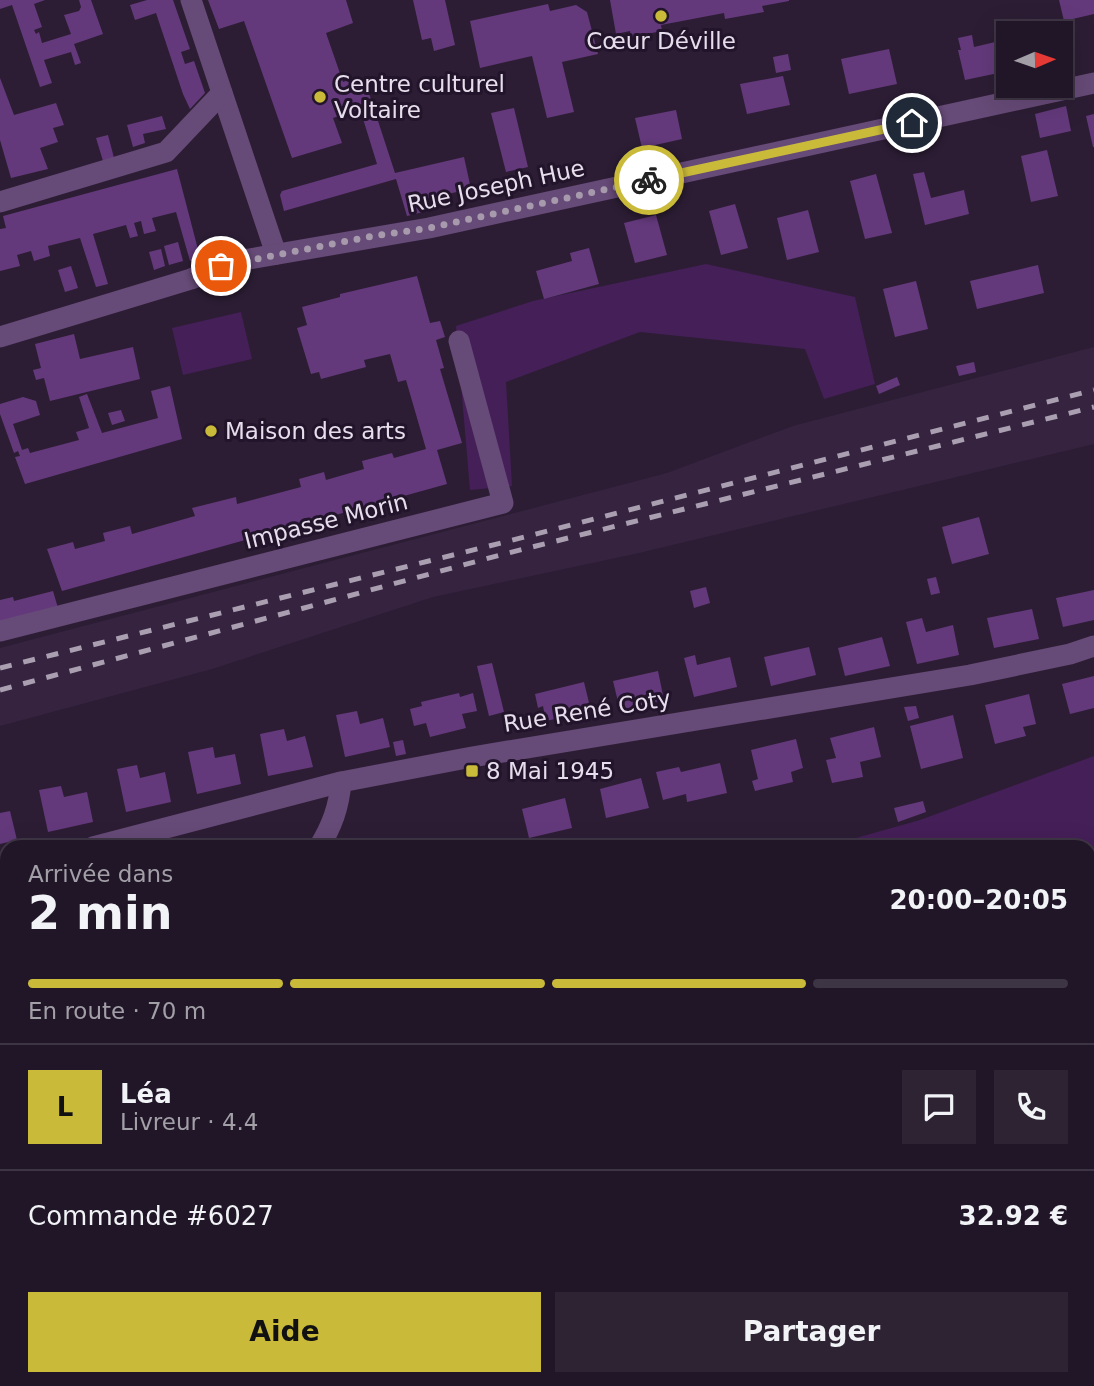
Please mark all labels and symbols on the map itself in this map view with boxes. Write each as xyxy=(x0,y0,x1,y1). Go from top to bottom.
marker: Cœur Déville xyxy=(653,8,669,24)
north arrow xyxy=(996,21,1073,98)
place label: Cœur Déville xyxy=(586,28,736,54)
place label: Centre culturel Voltaire xyxy=(334,71,505,123)
marker: Centre culturel Voltaire xyxy=(312,89,328,105)
pin xyxy=(882,93,942,153)
courier xyxy=(614,145,684,215)
street label: Rue Joseph Hue xyxy=(405,155,587,217)
pin xyxy=(191,236,251,296)
place label: Maison des arts xyxy=(225,418,406,444)
marker: Maison des arts xyxy=(203,423,219,439)
street label: Impasse Morin xyxy=(242,488,410,554)
street label: Rue René Coty xyxy=(502,685,672,737)
place label: 8 Mai 1945 xyxy=(486,758,614,784)
marker: 8 Mai 1945 xyxy=(464,763,480,779)

